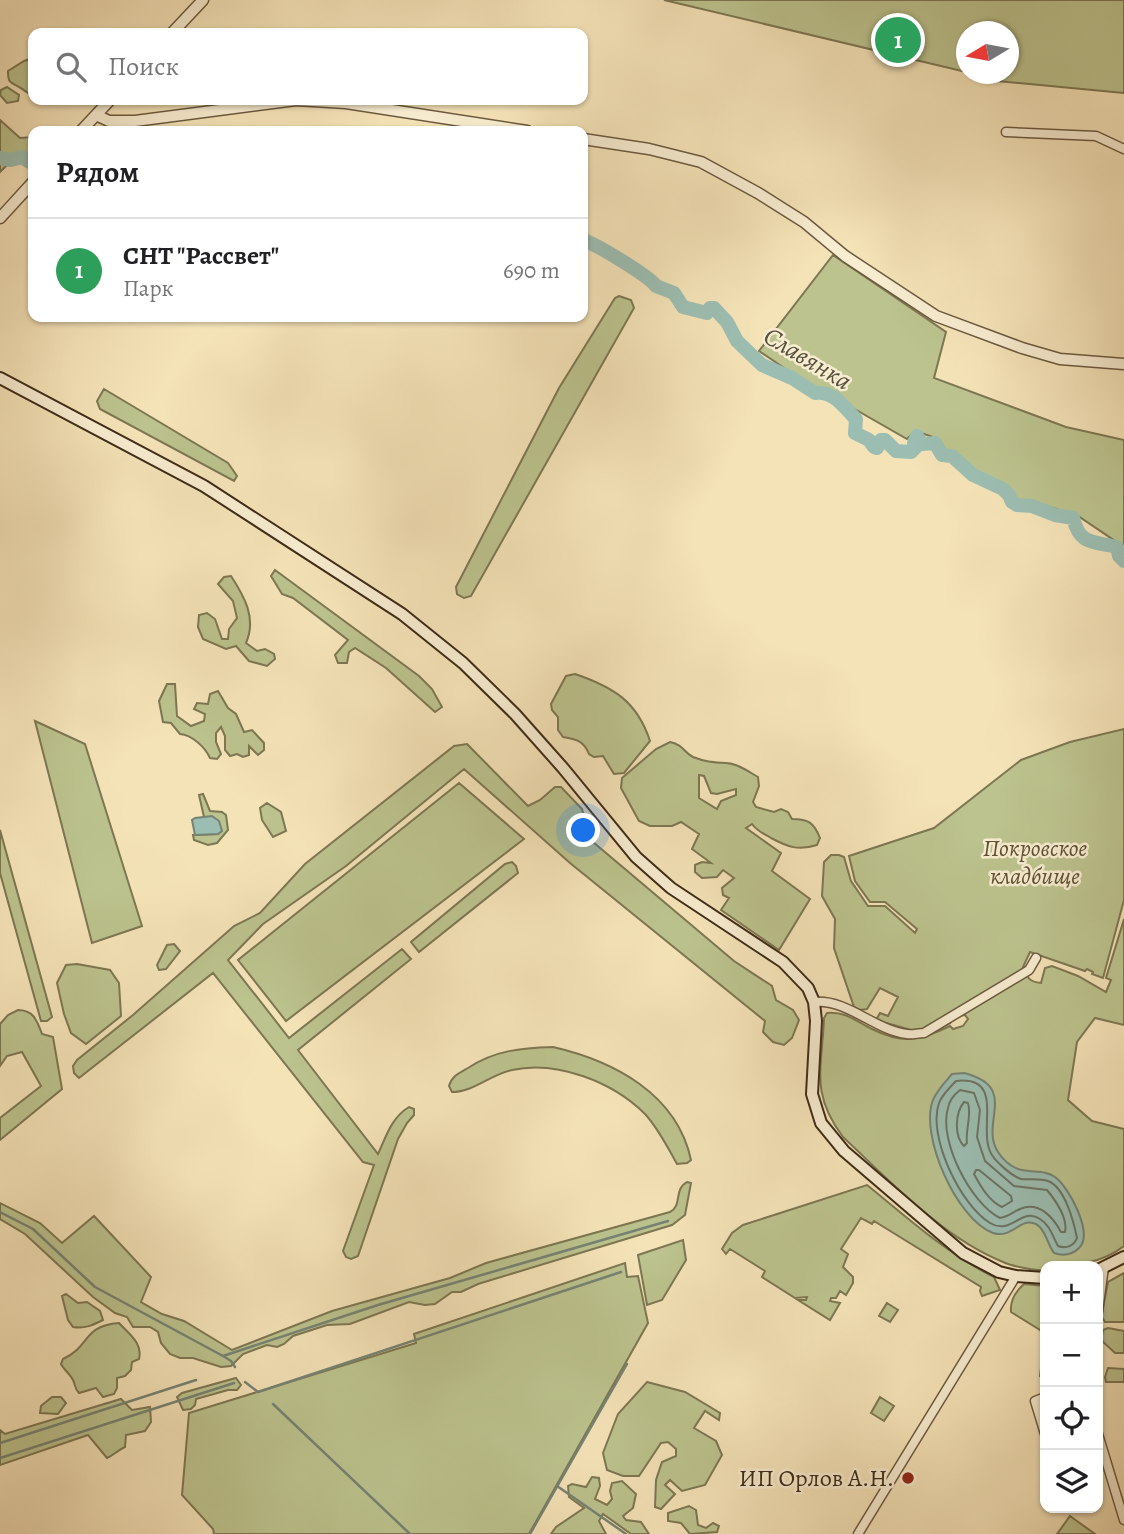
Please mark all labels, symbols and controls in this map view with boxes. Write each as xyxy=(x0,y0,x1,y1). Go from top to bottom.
pin: 1 xyxy=(875,14,921,66)
north arrow xyxy=(956,21,1019,84)
search box xyxy=(28,28,588,105)
icon: search xyxy=(52,48,90,86)
text: Поиск xyxy=(108,49,179,84)
text: Рядом xyxy=(56,152,139,192)
text: СНТ "Рассвет" xyxy=(123,238,279,273)
text: 1 xyxy=(75,255,83,286)
text: 690 m xyxy=(503,255,560,286)
text: Парк xyxy=(123,273,174,304)
water label: Славянка xyxy=(757,318,858,398)
your location xyxy=(566,813,600,847)
park label: Покровское кладбище xyxy=(983,832,1088,892)
map controls xyxy=(1040,1261,1103,1513)
button: + xyxy=(1040,1261,1103,1324)
button: − xyxy=(1040,1324,1103,1387)
button: locate xyxy=(1040,1387,1103,1450)
button: layers xyxy=(1040,1450,1103,1513)
place label: ИП Орлов А.Н. xyxy=(739,1462,894,1494)
marker: ИП Орлов А.Н. xyxy=(900,1470,916,1486)

